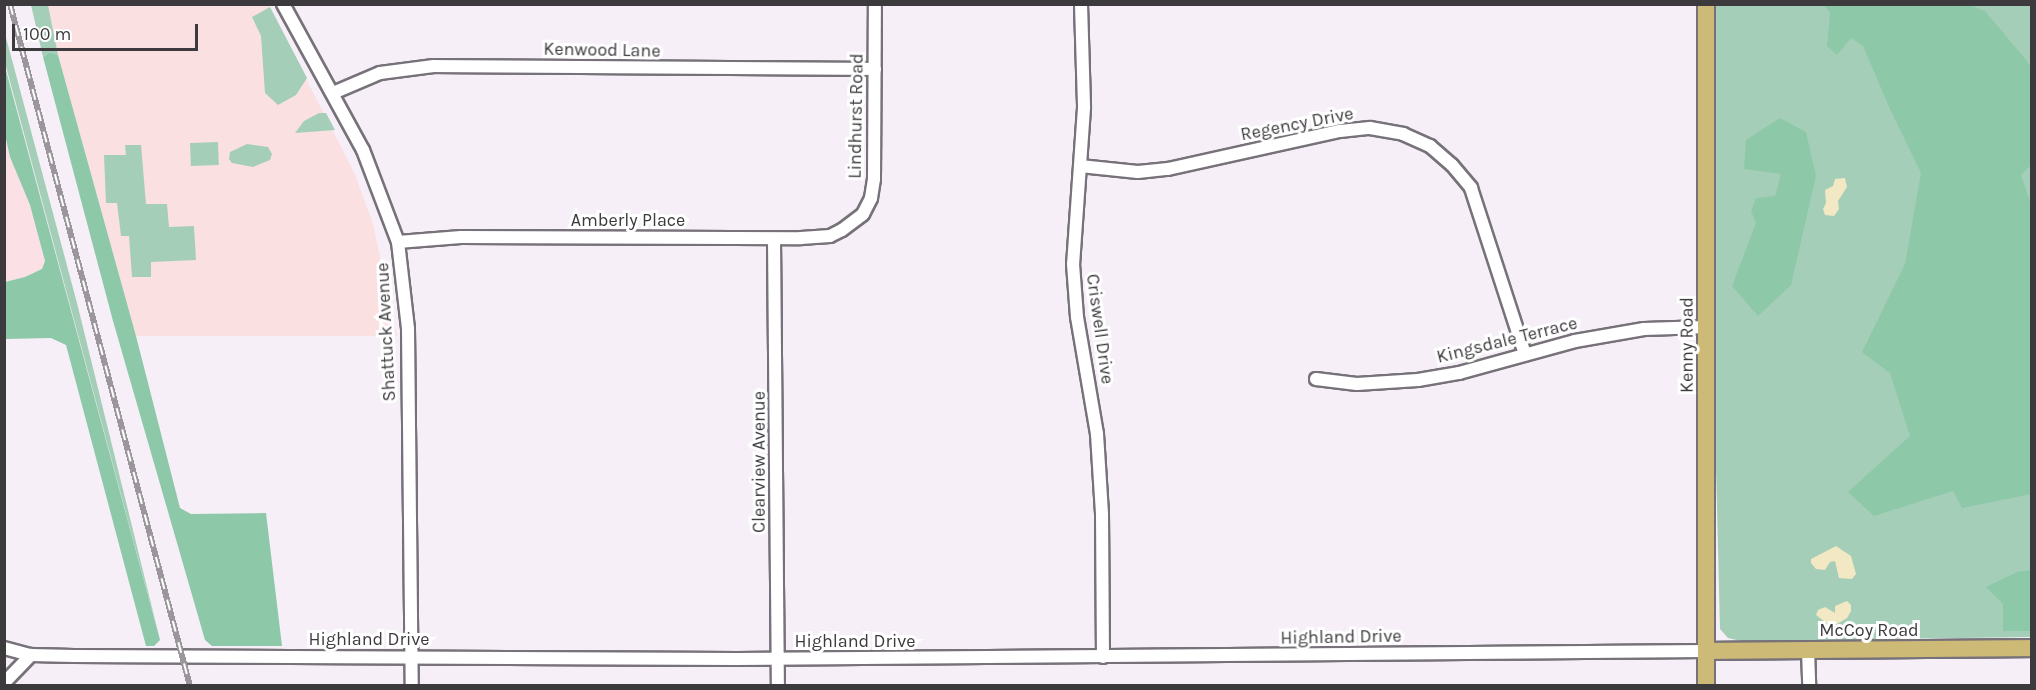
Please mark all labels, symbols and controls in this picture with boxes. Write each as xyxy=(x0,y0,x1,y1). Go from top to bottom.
scale bar xyxy=(15,12,201,50)
text: 100 m xyxy=(23,23,71,45)
street label: Kenwood Lane xyxy=(543,38,661,62)
street label: Lindhurst Road xyxy=(844,53,868,179)
street label: Regency Drive xyxy=(1239,102,1355,146)
street label: Amberly Place xyxy=(571,209,685,231)
street label: Shattuck Avenue xyxy=(372,262,400,402)
street label: Criswell Drive xyxy=(1082,273,1118,385)
street label: Kenny Road xyxy=(1676,297,1698,393)
street label: Kingsdale Terrace xyxy=(1434,312,1580,368)
street label: Clearview Avenue xyxy=(748,391,770,533)
street label: McCoy Road xyxy=(1819,619,1919,641)
street label: Highland Drive xyxy=(1280,625,1402,649)
street label: Highland Drive xyxy=(308,628,430,650)
street label: Highland Drive xyxy=(794,630,916,652)

